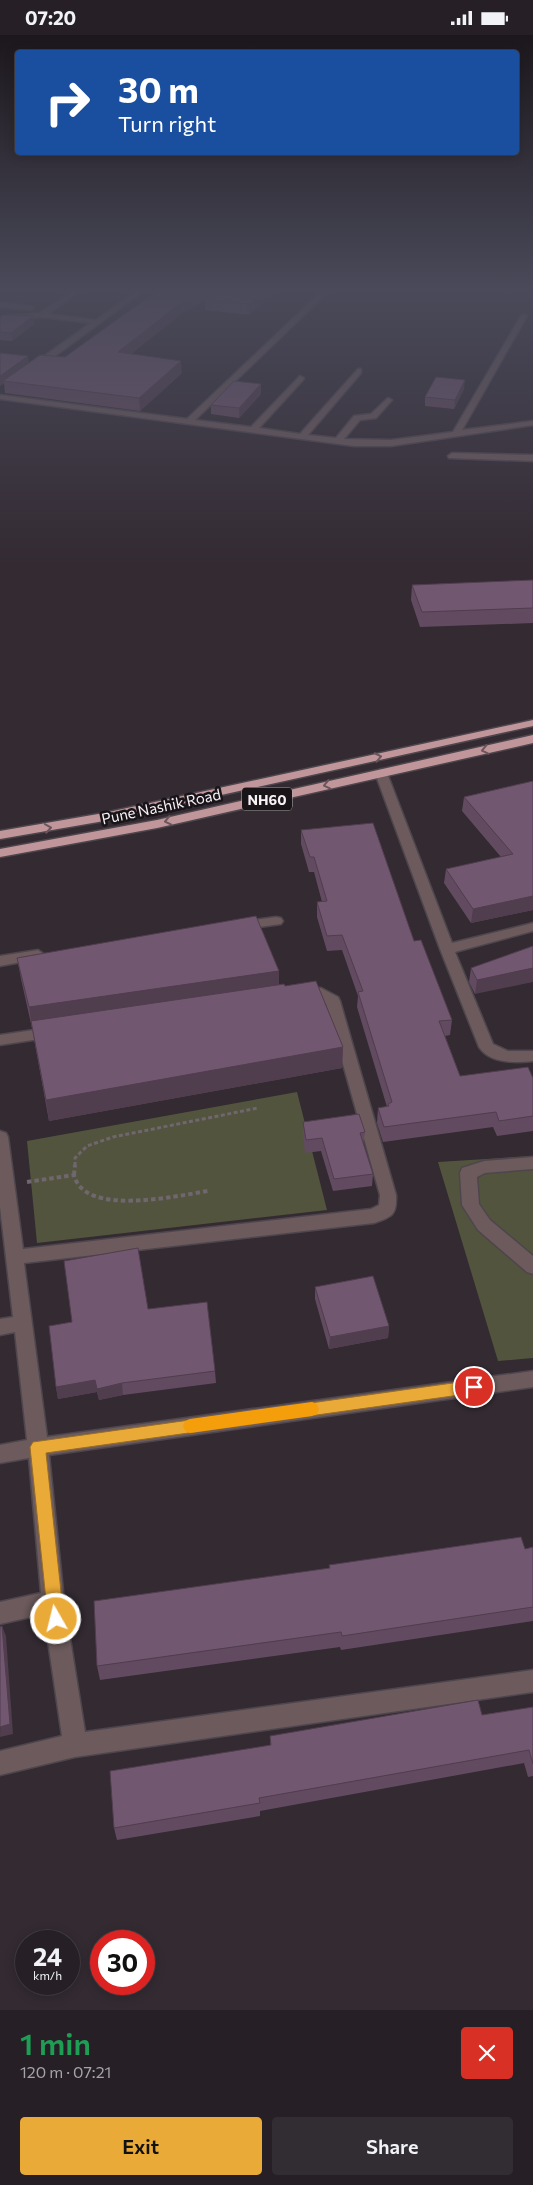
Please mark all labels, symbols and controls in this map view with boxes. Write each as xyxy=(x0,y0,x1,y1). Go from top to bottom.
text: 07:20 xyxy=(25,6,76,29)
text: 30 m xyxy=(118,67,199,110)
icon: right xyxy=(35,70,100,135)
text: Turn right xyxy=(118,110,216,137)
one-way arrow xyxy=(481,744,490,754)
one-way arrow xyxy=(374,753,383,763)
one-way arrow xyxy=(322,779,331,790)
street label: Pune Nashik Road xyxy=(100,785,222,827)
road number: NH60 xyxy=(242,787,292,811)
one-way arrow xyxy=(164,815,173,826)
one-way arrow xyxy=(44,823,53,833)
pin xyxy=(453,1366,495,1408)
icon: arrive xyxy=(460,1373,488,1401)
position arrow xyxy=(29,1592,81,1644)
speed limit sign: 30 xyxy=(90,1930,155,1995)
text: 24 xyxy=(33,1941,62,1971)
text: km/h xyxy=(33,1968,62,1982)
text: 1 min xyxy=(20,2024,91,2061)
button: close xyxy=(461,2027,513,2079)
text: 120 m · 07:21 xyxy=(20,2062,111,2081)
button: Exit xyxy=(20,2117,262,2175)
button: Share xyxy=(272,2117,513,2175)

